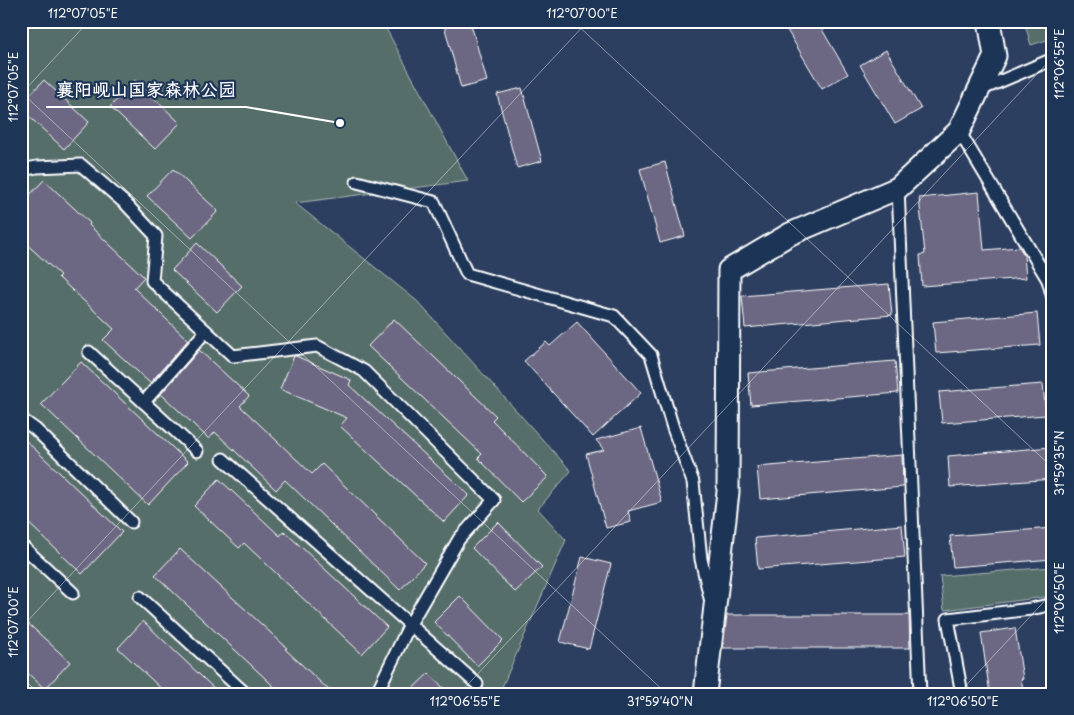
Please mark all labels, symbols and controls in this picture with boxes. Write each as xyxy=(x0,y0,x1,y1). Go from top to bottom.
text: 112°07'05"E xyxy=(48,4,118,22)
text: 112°07'00"E xyxy=(546,4,618,22)
text: 112°06'55"E xyxy=(1050,29,1068,99)
text: 112°07'05"E xyxy=(4,52,22,122)
callout: 襄阳岘山国家森林公园 xyxy=(46,74,246,107)
text: 襄阳岘山国家森林公园 xyxy=(56,75,236,102)
text: 31°59'35"N xyxy=(1050,430,1068,496)
text: 112°06'50"E xyxy=(1050,562,1068,634)
text: 112°07'00"E xyxy=(4,586,22,658)
text: 112°06'55"E xyxy=(430,692,500,710)
text: 31°59'40"N xyxy=(627,692,693,710)
text: 112°06'50"E xyxy=(927,692,999,710)

